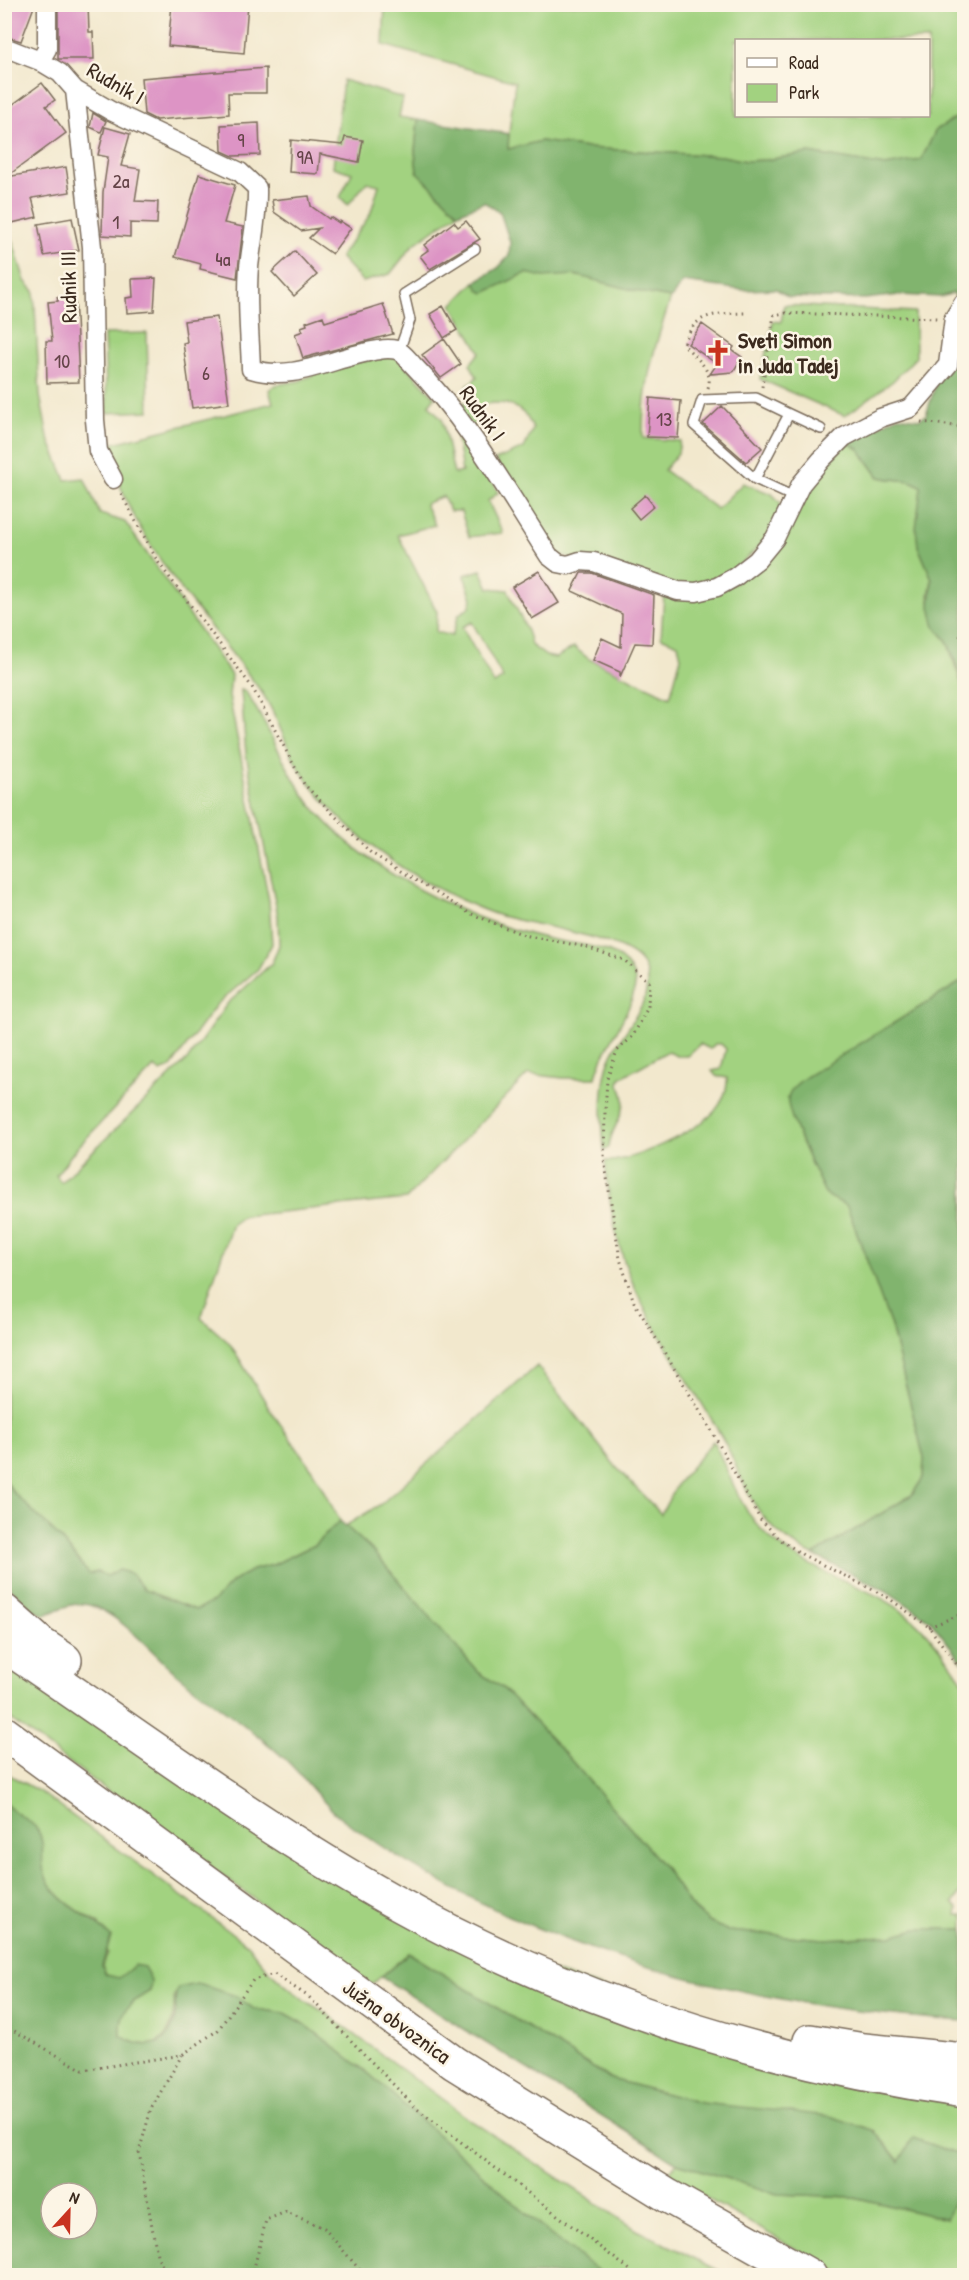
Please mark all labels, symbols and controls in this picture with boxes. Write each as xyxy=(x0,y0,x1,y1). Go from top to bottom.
legend xyxy=(735,39,930,117)
text: Road xyxy=(789,50,819,75)
street label: Rudnik I xyxy=(82,55,150,111)
text: Park xyxy=(789,80,820,105)
house number: 9 xyxy=(237,126,245,153)
house number: 9A xyxy=(296,143,314,170)
house number: 2a xyxy=(112,167,130,194)
house number: 1 xyxy=(112,208,120,235)
house number: 4a xyxy=(215,245,231,272)
street label: Rudnik III xyxy=(52,251,84,323)
place label: Sveti Simon in Juda Tadej xyxy=(738,325,839,380)
church icon: Sveti Simon in Juda Tadej xyxy=(703,338,733,368)
house number: 10 xyxy=(54,347,70,374)
house number: 6 xyxy=(202,359,210,386)
street label: Rudnik I xyxy=(453,379,513,447)
house number: 13 xyxy=(656,405,672,432)
street label: Južna obvoznica xyxy=(337,1972,458,2071)
north arrow xyxy=(39,2181,99,2241)
text: N xyxy=(67,2185,83,2209)

